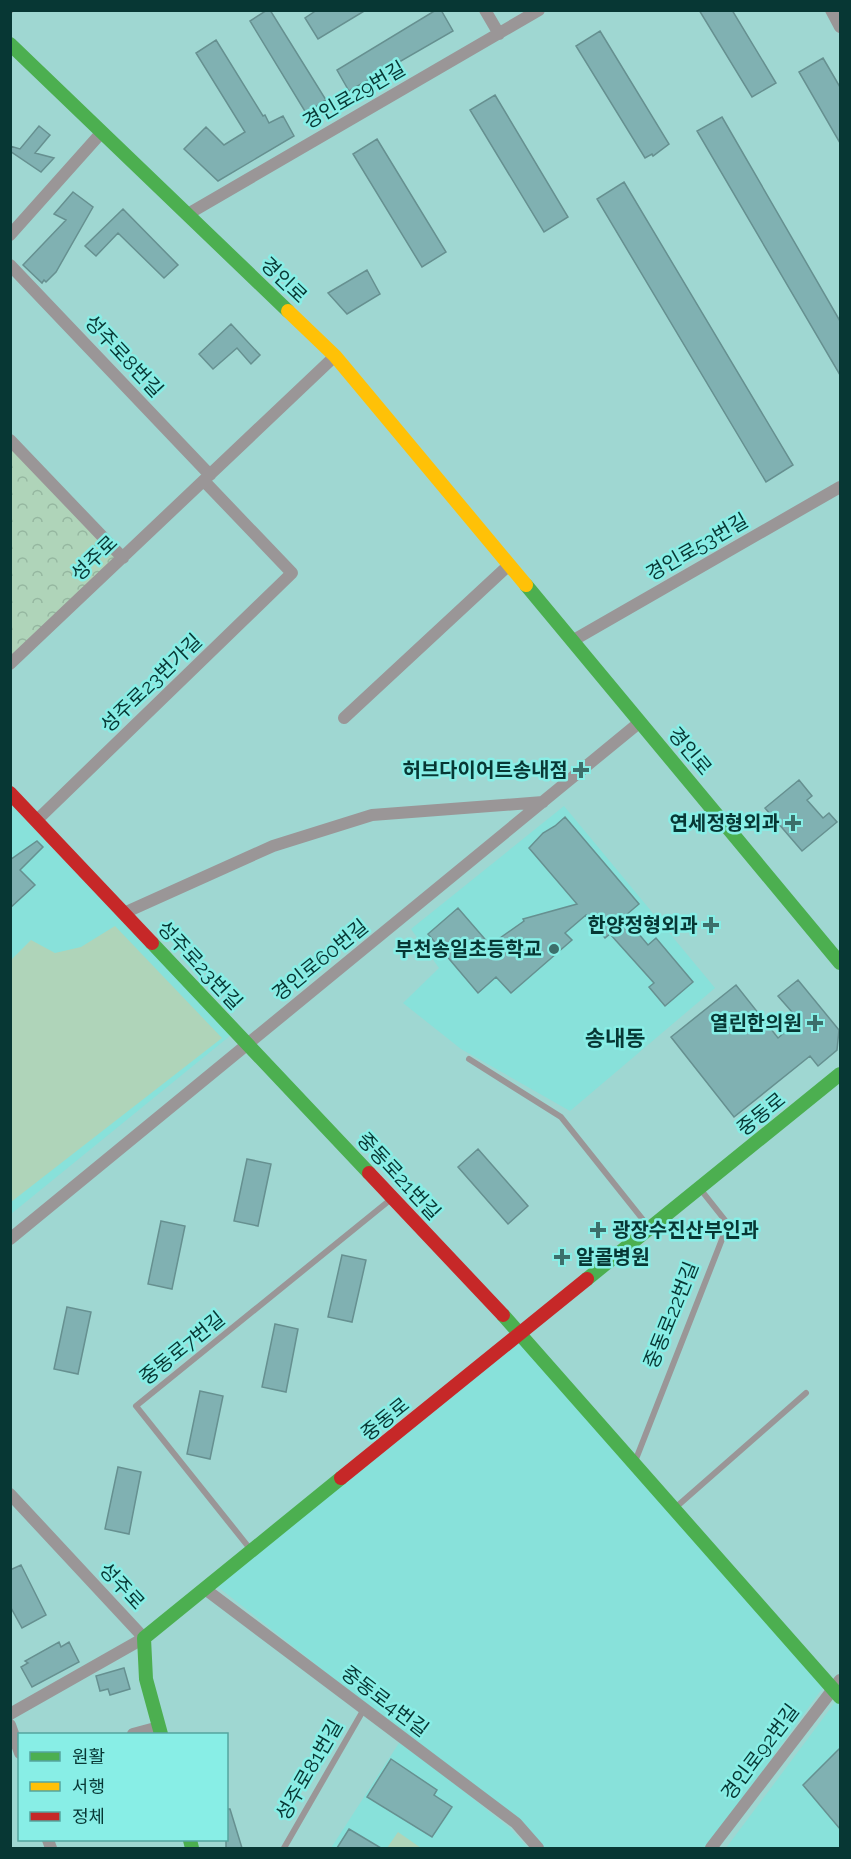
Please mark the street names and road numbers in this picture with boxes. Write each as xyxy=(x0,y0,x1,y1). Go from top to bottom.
street label: 경인로29번길 xyxy=(299,56,409,134)
street label: 경인로 xyxy=(256,252,312,308)
street label: 성주로8번길 xyxy=(80,310,168,402)
street label: 경인로53번길 xyxy=(642,508,752,586)
street label: 성주로 xyxy=(66,530,122,586)
street label: 성주로23번가길 xyxy=(95,629,207,737)
street label: 경인로 xyxy=(663,722,717,780)
street label: 경인로60번길 xyxy=(267,914,373,1006)
street label: 성주로23번길 xyxy=(153,915,247,1015)
street label: 중동로 xyxy=(732,1087,790,1141)
street label: 중동로21번길 xyxy=(352,1127,446,1225)
street label: 중동로22번길 xyxy=(639,1258,703,1372)
street label: 중동로7번길 xyxy=(135,1306,229,1390)
street label: 중동로 xyxy=(356,1392,414,1446)
street label: 성주로 xyxy=(94,1558,150,1614)
street label: 중동로4번길 xyxy=(337,1660,433,1742)
street label: 경인로92번길 xyxy=(716,1699,804,1805)
street label: 성주로81번길 xyxy=(271,1715,347,1825)

